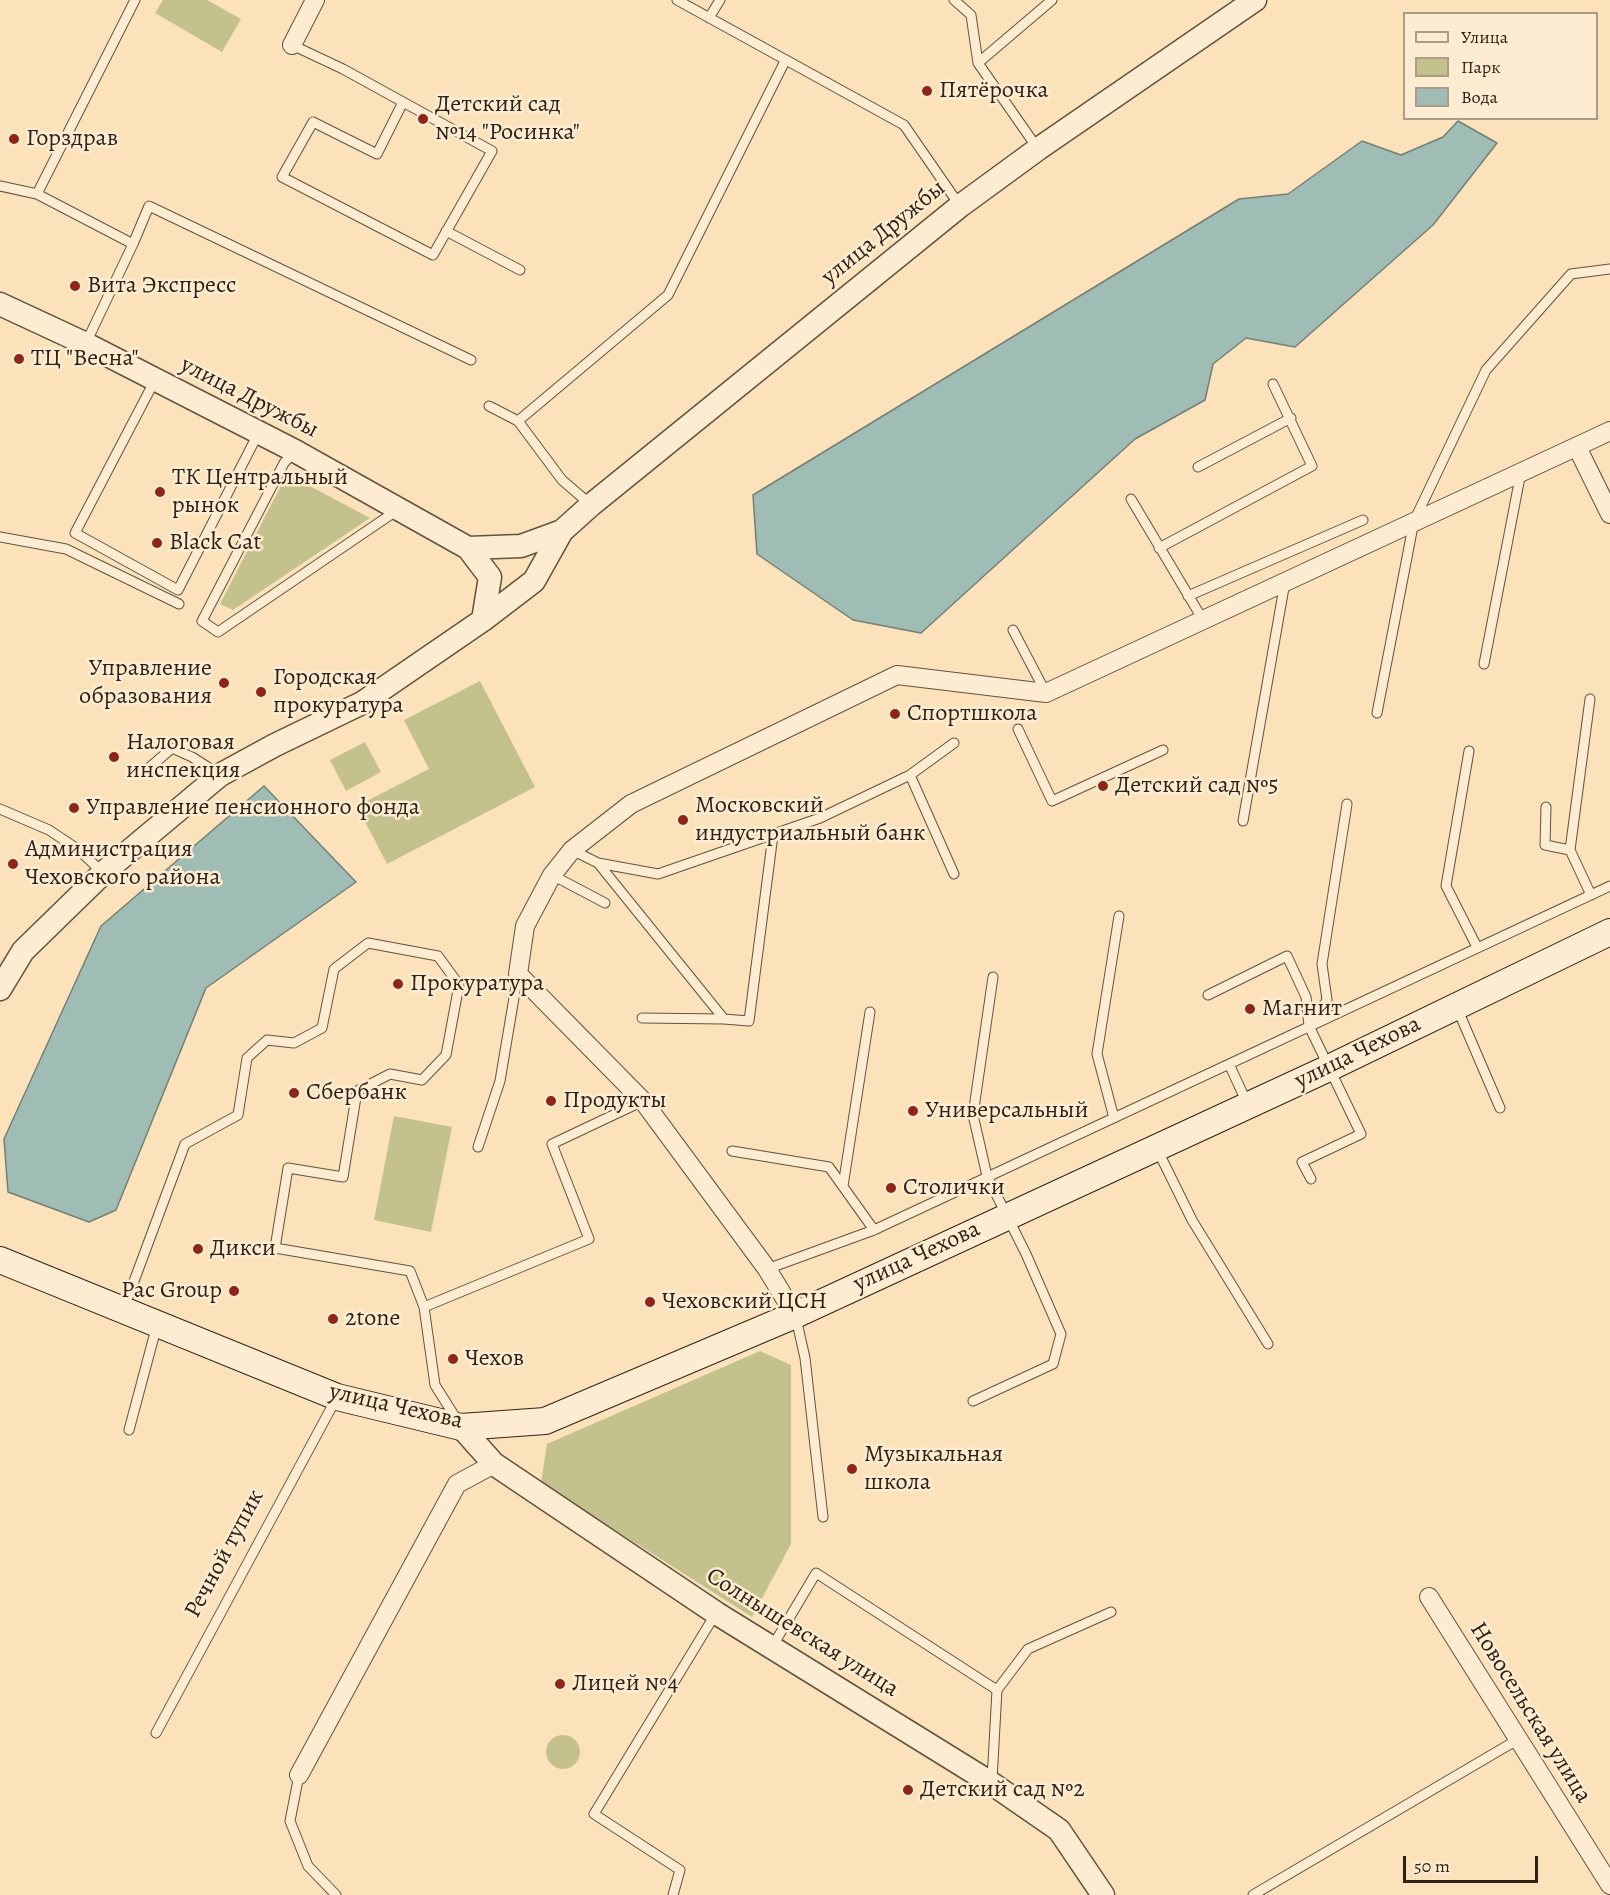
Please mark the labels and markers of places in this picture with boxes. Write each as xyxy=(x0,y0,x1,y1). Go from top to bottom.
place label: Пятёрочка xyxy=(939,77,1049,105)
marker: Пятёрочка xyxy=(920,84,934,98)
place label: Детский сад №14 "Росинка" xyxy=(435,91,580,147)
marker: Детский сад №14 "Росинка" xyxy=(416,112,430,126)
place label: Горздрав xyxy=(26,125,118,153)
marker: Горздрав xyxy=(7,132,21,146)
place label: Вита Экспресс xyxy=(87,272,236,300)
marker: Вита Экспресс xyxy=(68,279,82,293)
place label: ТЦ "Весна" xyxy=(31,345,139,373)
marker: ТЦ "Весна" xyxy=(12,352,26,366)
place label: ТК Центральный рынок xyxy=(172,464,348,520)
marker: ТК Центральный рынок xyxy=(153,485,167,499)
place label: Black Cat xyxy=(169,529,261,557)
marker: Black Cat xyxy=(150,536,164,550)
place label: Управление образования xyxy=(79,655,212,711)
place label: Городская прокуратура xyxy=(273,664,404,720)
marker: Управление образования xyxy=(217,676,231,690)
marker: Городская прокуратура xyxy=(254,685,268,699)
place label: Спортшкола xyxy=(907,700,1037,728)
marker: Спортшкола xyxy=(888,707,902,721)
place label: Налоговая инспекция xyxy=(126,729,240,785)
marker: Налоговая инспекция xyxy=(107,750,121,764)
place label: Детский сад №5 xyxy=(1115,772,1279,800)
marker: Детский сад №5 xyxy=(1096,779,1110,793)
place label: Московский индустриальный банк xyxy=(695,792,925,848)
place label: Управление пенсионного фонда xyxy=(86,794,420,822)
marker: Управление пенсионного фонда xyxy=(67,801,81,815)
marker: Московский индустриальный банк xyxy=(676,813,690,827)
place label: Администрация Чеховского района xyxy=(25,836,221,892)
marker: Администрация Чеховского района xyxy=(6,857,20,871)
place label: Прокуратура xyxy=(410,970,544,998)
marker: Прокуратура xyxy=(391,977,405,991)
place label: Магнит xyxy=(1262,995,1342,1023)
marker: Магнит xyxy=(1243,1002,1257,1016)
place label: Сбербанк xyxy=(306,1079,407,1107)
marker: Сбербанк xyxy=(287,1086,301,1100)
place label: Продукты xyxy=(563,1087,667,1115)
marker: Продукты xyxy=(544,1094,558,1108)
place label: Универсальный xyxy=(925,1097,1089,1125)
marker: Универсальный xyxy=(906,1104,920,1118)
place label: Столички xyxy=(903,1174,1005,1202)
marker: Столички xyxy=(884,1181,898,1195)
place label: Дикси xyxy=(210,1235,276,1263)
marker: Дикси xyxy=(191,1242,205,1256)
place label: Pac Group xyxy=(121,1277,222,1305)
marker: Pac Group xyxy=(227,1284,241,1298)
place label: Чеховский ЦСН xyxy=(662,1288,827,1316)
marker: Чеховский ЦСН xyxy=(643,1295,657,1309)
place label: 2tone xyxy=(345,1305,400,1333)
marker: 2tone xyxy=(326,1312,340,1326)
place label: Чехов xyxy=(465,1345,524,1373)
marker: Чехов xyxy=(446,1352,460,1366)
place label: Музыкальная школа xyxy=(864,1441,1003,1497)
marker: Музыкальная школа xyxy=(845,1462,859,1476)
place label: Лицей №4 xyxy=(572,1670,678,1698)
marker: Лицей №4 xyxy=(553,1677,567,1691)
place label: Детский сад №2 xyxy=(920,1776,1085,1804)
marker: Детский сад №2 xyxy=(901,1783,915,1797)

